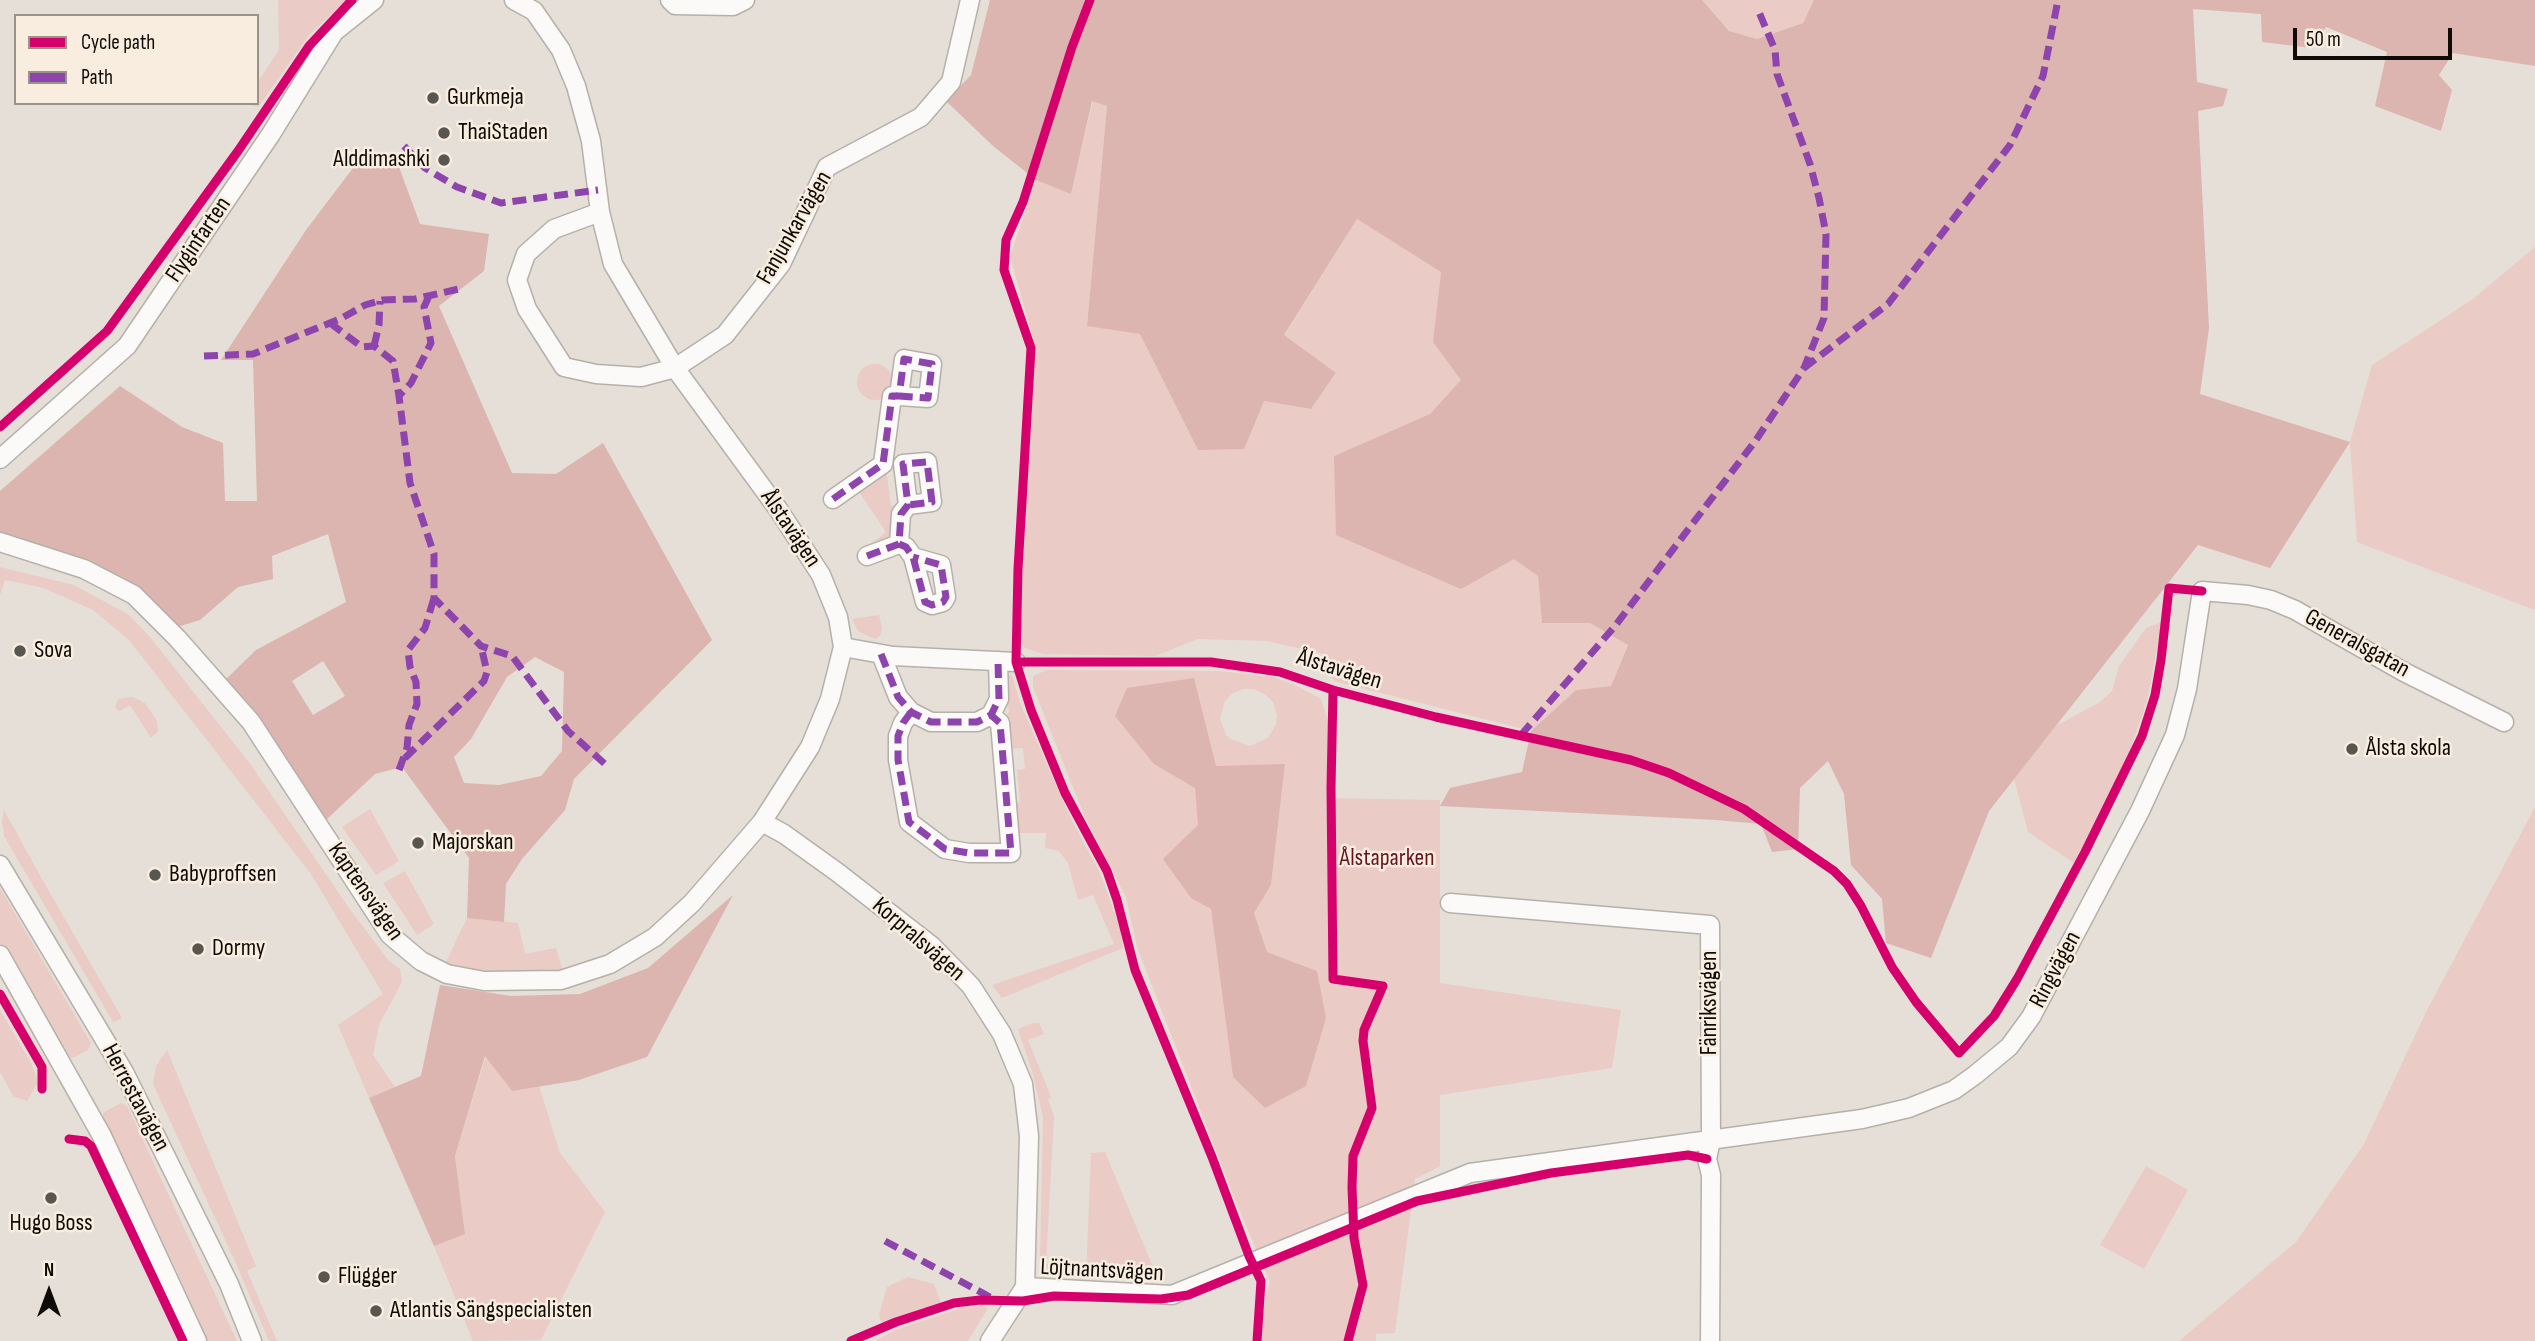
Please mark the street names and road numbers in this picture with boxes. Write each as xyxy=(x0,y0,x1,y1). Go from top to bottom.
street label: Fanjunkarvägen xyxy=(751,166,839,290)
street label: Flyginfarten xyxy=(160,192,238,288)
street label: Ålstavägen xyxy=(754,485,826,573)
street label: Generalsgatan xyxy=(2300,603,2414,685)
street label: Ålstavägen xyxy=(1293,643,1385,697)
street label: Kaptensvägen xyxy=(321,837,409,947)
street label: Korpralsvägen xyxy=(866,892,970,988)
street label: Ringvägen xyxy=(2024,927,2088,1013)
street label: Fänriksvägen xyxy=(1696,951,1724,1055)
street label: Herrestavägen xyxy=(95,1039,175,1157)
street label: Löjtnantsvägen xyxy=(1040,1253,1164,1289)

